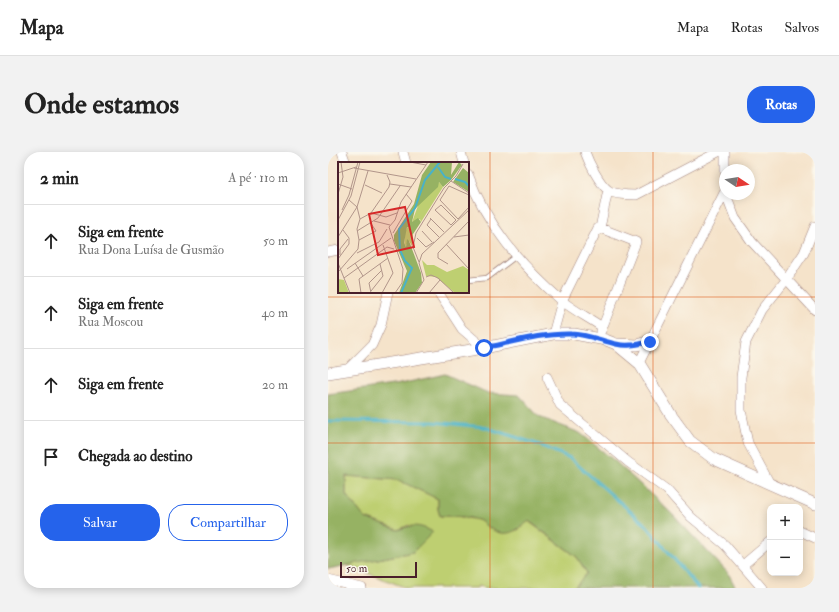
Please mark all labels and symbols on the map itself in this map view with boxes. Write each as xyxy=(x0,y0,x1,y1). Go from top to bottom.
inset map xyxy=(338,162,469,293)
north arrow xyxy=(719,164,755,200)
route end xyxy=(641,333,659,351)
route start xyxy=(475,339,493,357)
scale bar xyxy=(340,560,417,579)

